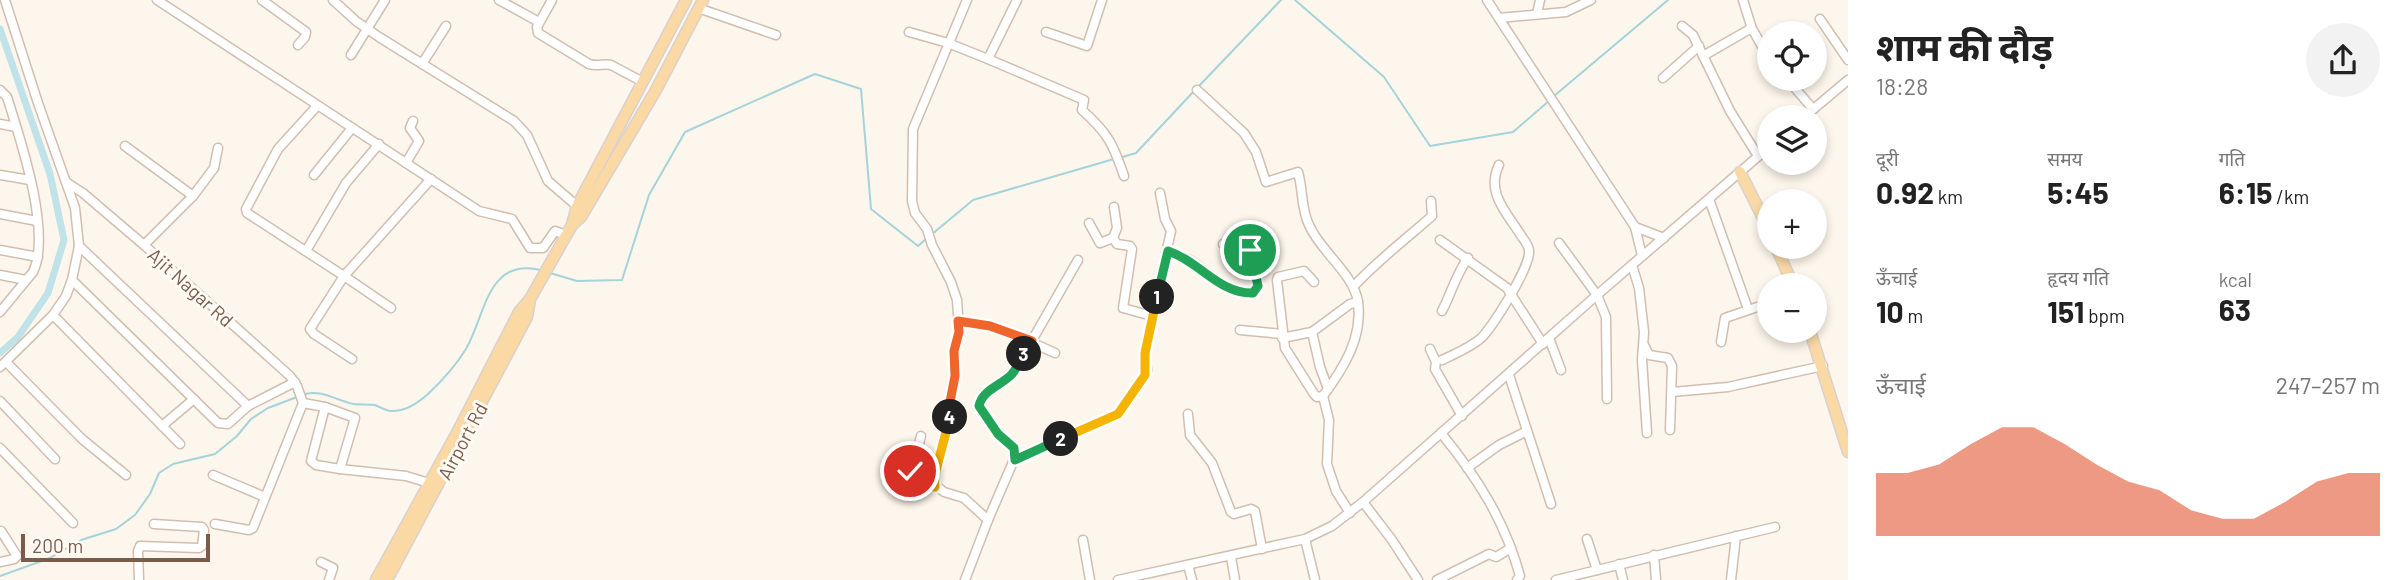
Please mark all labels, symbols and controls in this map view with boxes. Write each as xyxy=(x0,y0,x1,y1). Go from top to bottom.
map controls xyxy=(1757,21,1827,343)
button: locate xyxy=(1757,21,1827,91)
text: शाम की दौड़ xyxy=(1876,23,2053,69)
button: share xyxy=(2306,23,2380,97)
text: 18:28 xyxy=(1876,72,1928,100)
button: layers xyxy=(1757,105,1827,175)
text: दूरी xyxy=(1876,147,1899,170)
text: समय xyxy=(2047,147,2083,170)
text: गति xyxy=(2219,147,2245,170)
text: 0.92 xyxy=(1876,174,1934,210)
text: 5:45 xyxy=(2047,174,2109,210)
text: 6:15 xyxy=(2219,174,2272,210)
text: km xyxy=(1934,185,1963,208)
text: /km xyxy=(2272,185,2309,208)
button: + xyxy=(1757,189,1827,259)
pin xyxy=(1220,220,1280,280)
icon: arrive xyxy=(1231,231,1269,269)
street label: Ajit Nagar Rd xyxy=(144,243,238,331)
text: ऊँचाई xyxy=(1876,266,1917,289)
text: हृदय गति xyxy=(2047,266,2109,289)
text: kcal xyxy=(2219,268,2252,291)
button: − xyxy=(1757,273,1827,343)
pin: 1 xyxy=(1140,280,1174,314)
text: 1 xyxy=(1153,285,1160,308)
text: 63 xyxy=(2219,291,2251,327)
text: 10 xyxy=(1876,293,1904,329)
text: 151 xyxy=(2047,293,2084,329)
text: m xyxy=(1904,304,1923,327)
text: bpm xyxy=(2084,304,2125,327)
pin: 3 xyxy=(1006,336,1042,372)
text: 3 xyxy=(1018,342,1029,365)
text: ऊँचाई xyxy=(1876,371,1926,399)
text: 247–257 m xyxy=(2276,371,2380,399)
street label: Airport Rd xyxy=(432,399,492,483)
pin: 4 xyxy=(932,400,968,434)
text: 4 xyxy=(944,405,955,428)
pin: 2 xyxy=(1044,422,1078,457)
text: 2 xyxy=(1055,427,1066,450)
pin xyxy=(880,441,940,501)
icon: check xyxy=(891,452,929,490)
scale bar xyxy=(21,531,210,563)
text: 200 m xyxy=(32,534,83,557)

